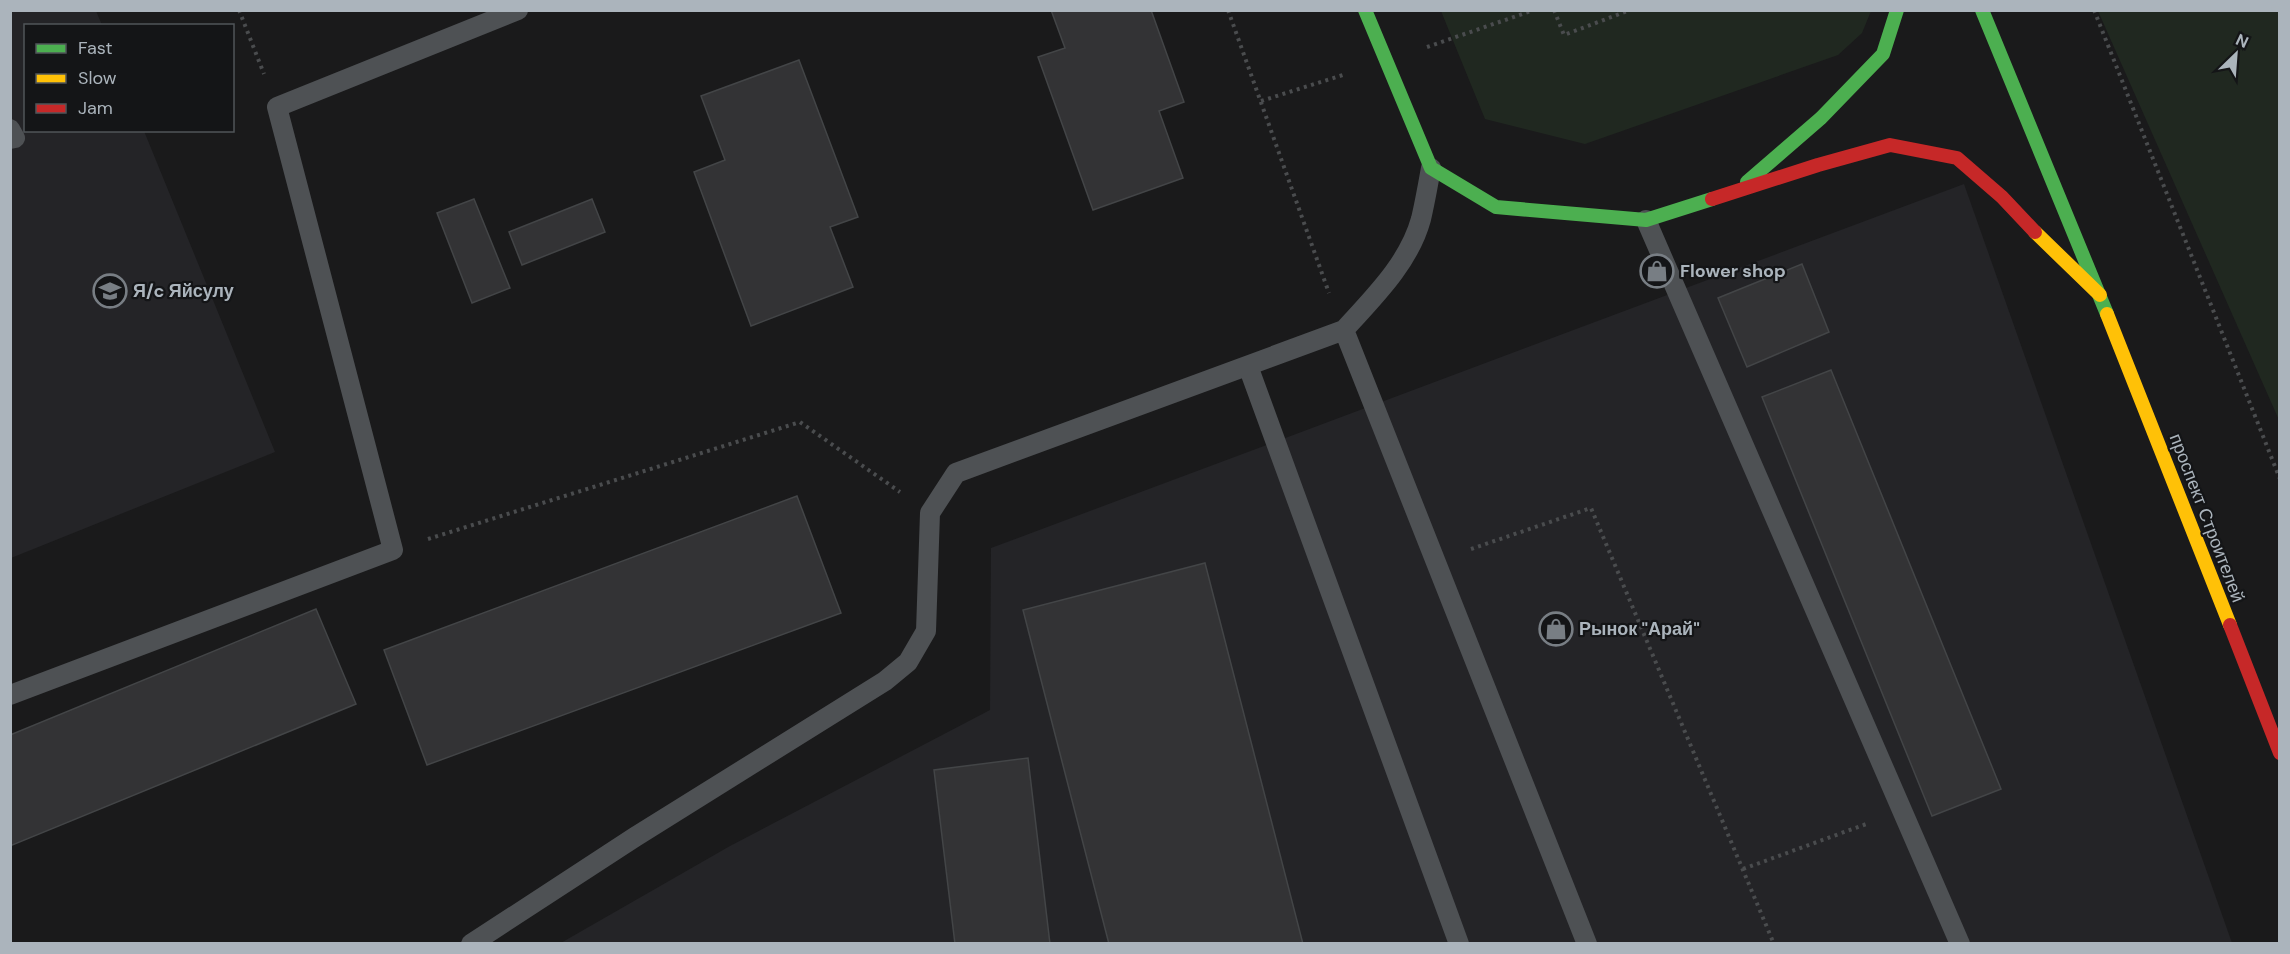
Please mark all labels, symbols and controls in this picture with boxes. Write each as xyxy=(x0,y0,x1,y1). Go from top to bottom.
legend xyxy=(24,24,234,132)
north arrow xyxy=(2206,24,2266,84)
text: N xyxy=(2232,29,2252,53)
text: Fast xyxy=(78,36,113,60)
text: Slow xyxy=(78,66,117,90)
text: Jam xyxy=(78,96,113,120)
shop icon: Flower shop xyxy=(1639,253,1675,289)
place label: Flower shop xyxy=(1680,259,1786,283)
school or university icon: Я/c Яйсулу xyxy=(92,273,128,309)
place label: Я/c Яйсулу xyxy=(133,279,234,303)
street label: проспект Строителей xyxy=(2164,430,2250,606)
shop icon: Рынок "Арай" xyxy=(1538,611,1574,647)
place label: Рынок "Арай" xyxy=(1579,617,1700,641)

